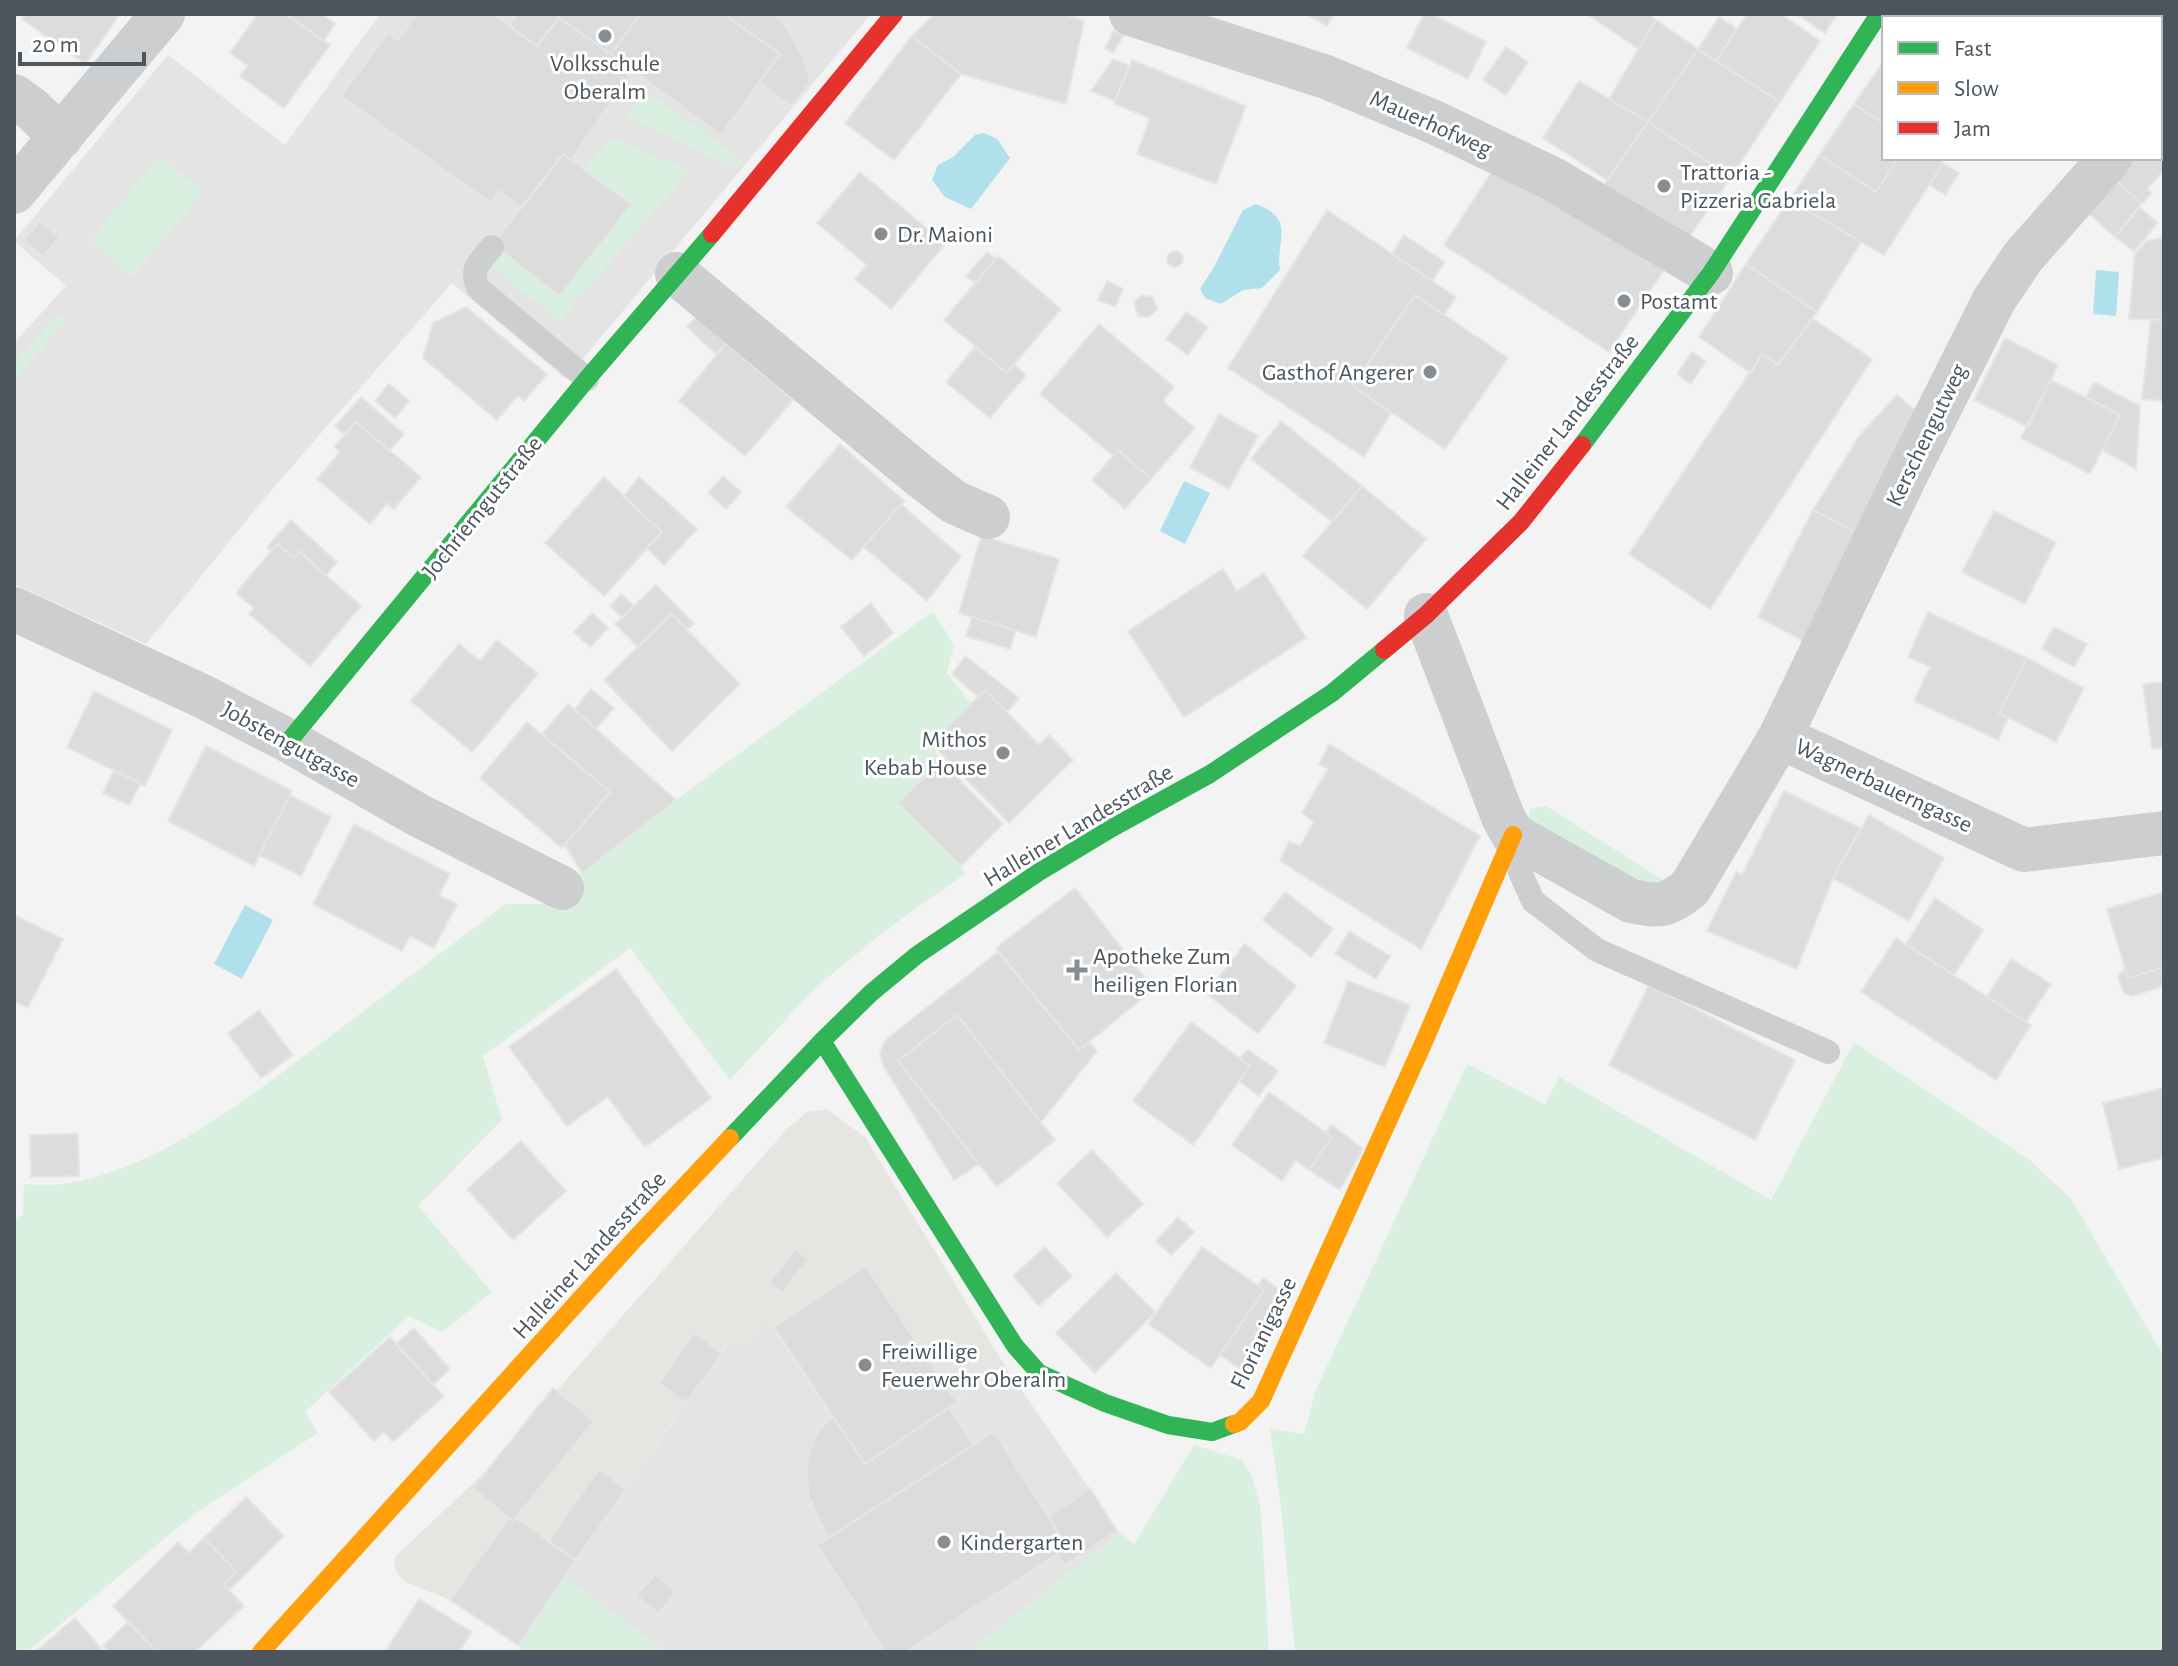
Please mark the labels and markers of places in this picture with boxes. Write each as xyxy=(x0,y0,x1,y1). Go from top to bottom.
marker: Volksschule Oberalm xyxy=(596,27,614,45)
place label: Volksschule Oberalm xyxy=(550,52,660,104)
place label: Trattoria - Pizzeria Gabriela xyxy=(1680,161,1836,213)
marker: Trattoria - Pizzeria Gabriela xyxy=(1655,177,1673,195)
place label: Dr. Maioni xyxy=(897,223,993,247)
marker: Dr. Maioni xyxy=(872,225,890,243)
place label: Postamt xyxy=(1640,290,1718,314)
marker: Postamt xyxy=(1615,292,1633,310)
place label: Gasthof Angerer xyxy=(1262,361,1414,385)
marker: Gasthof Angerer xyxy=(1421,363,1439,381)
place label: Mithos Kebab House xyxy=(864,728,987,780)
marker: Mithos Kebab House xyxy=(994,744,1012,762)
place label: Apotheke Zum heiligen Florian xyxy=(1093,945,1238,997)
marker: Apotheke Zum heiligen Florian xyxy=(1068,961,1086,979)
place label: Freiwillige Feuerwehr Oberalm xyxy=(881,1340,1066,1392)
marker: Freiwillige Feuerwehr Oberalm xyxy=(856,1356,874,1374)
place label: Kindergarten xyxy=(960,1531,1083,1555)
marker: Kindergarten xyxy=(935,1533,953,1551)

